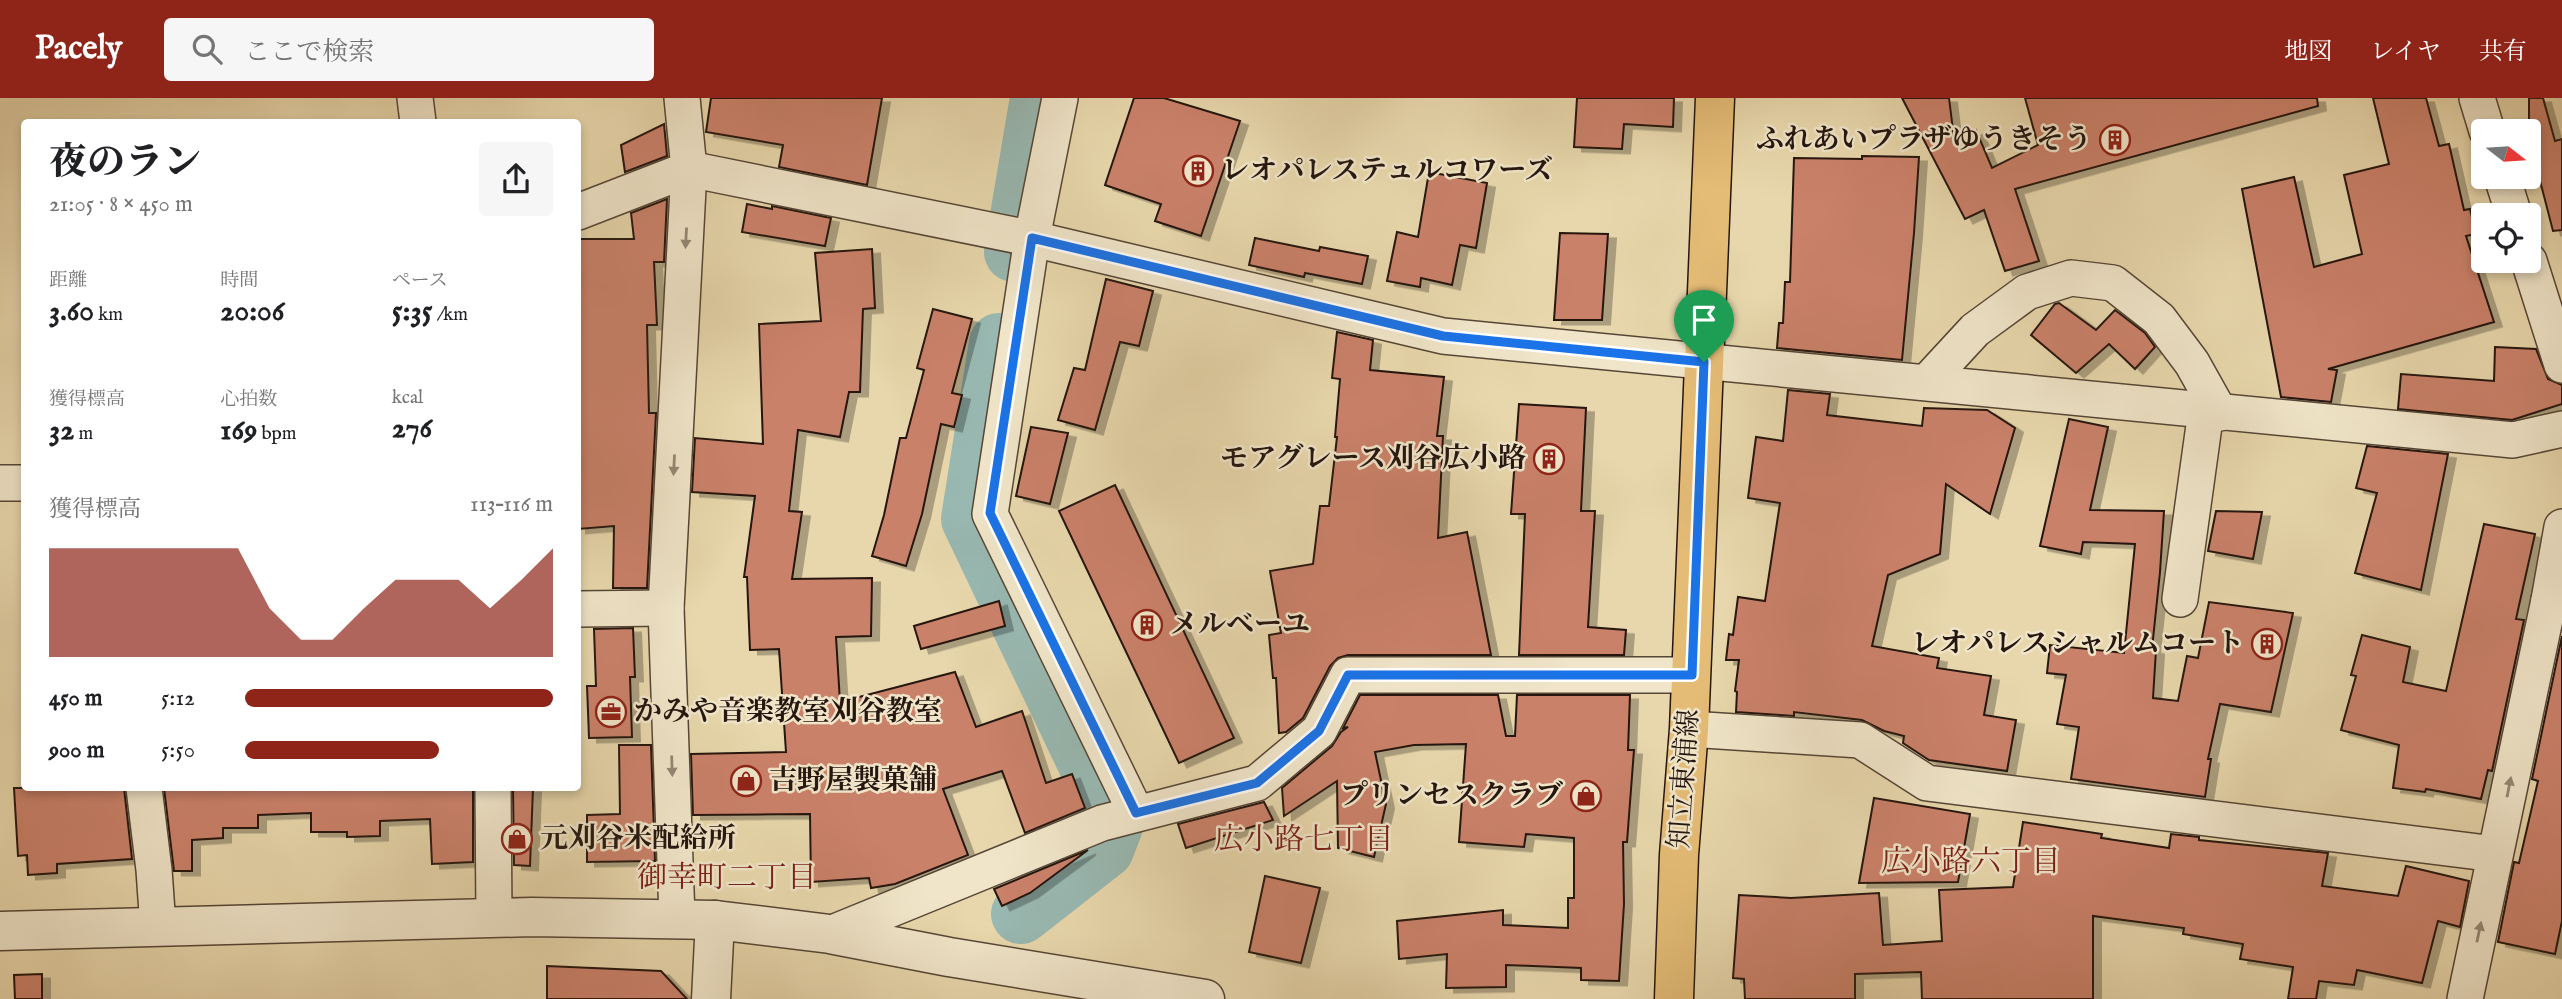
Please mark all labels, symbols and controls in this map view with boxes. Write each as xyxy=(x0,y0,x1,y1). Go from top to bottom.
search box xyxy=(164,18,654,81)
text: Pacely xyxy=(35,28,122,70)
icon: search xyxy=(188,30,226,68)
text: ここで検索 xyxy=(244,36,374,69)
text: 地図 xyxy=(2284,37,2332,68)
text: レイヤ xyxy=(2370,37,2441,68)
text: 共有 xyxy=(2479,37,2527,68)
north arrow xyxy=(2471,119,2541,189)
map controls xyxy=(2471,119,2541,273)
place label: ふれあいプラザゆうきそう xyxy=(1756,123,2092,158)
building icon: ふれあいプラザゆうきそう xyxy=(2098,123,2132,157)
text: 夜のラン xyxy=(49,140,201,188)
button: share xyxy=(479,142,553,216)
building icon: レオパレステュルコワーズ xyxy=(1181,154,1215,188)
place label: レオパレステュルコワーズ xyxy=(1221,154,1553,189)
text: 21:05 · 8 × 450 m xyxy=(49,190,193,219)
button: locate xyxy=(2471,203,2541,273)
one-way arrow xyxy=(680,227,691,249)
text: 距離 xyxy=(49,269,87,293)
text: 時間 xyxy=(220,269,258,293)
text: ペース xyxy=(392,269,448,293)
pin xyxy=(1674,290,1734,362)
text: 3.60 xyxy=(49,293,94,331)
text: 20:06 xyxy=(220,293,284,331)
text: 5:35 xyxy=(392,293,433,331)
icon: arrive xyxy=(1685,301,1723,339)
text: km xyxy=(94,303,123,327)
text: /km xyxy=(433,303,468,327)
text: kcal xyxy=(392,386,423,410)
text: 獲得標高 xyxy=(49,388,125,412)
text: 心拍数 xyxy=(220,388,277,412)
text: 276 xyxy=(392,410,432,448)
text: 32 xyxy=(49,412,74,450)
text: 169 xyxy=(220,412,257,450)
text: m xyxy=(74,422,93,446)
text: bpm xyxy=(257,422,297,446)
place label: モアグレース刈谷広小路 xyxy=(1220,442,1526,477)
building icon: モアグレース刈谷広小路 xyxy=(1532,442,1566,476)
one-way arrow xyxy=(669,454,680,476)
text: 113–116 m xyxy=(470,490,553,519)
text: 獲得標高 xyxy=(49,495,141,524)
building icon: メルベーユ xyxy=(1130,608,1164,642)
place label: メルベーユ xyxy=(1170,608,1310,643)
place label: レオパレスシャルムコート xyxy=(1911,627,2244,662)
building icon: レオパレスシャルムコート xyxy=(2250,627,2284,661)
text: 450 m xyxy=(49,684,103,713)
text: 5:12 xyxy=(161,684,195,713)
office icon: かみや音楽教室刈谷教室 xyxy=(594,695,628,729)
place label: かみや音楽教室刈谷教室 xyxy=(634,695,942,730)
street label: 知立東浦線 xyxy=(1663,708,1707,850)
text: 900 m xyxy=(49,736,104,765)
text: 5:50 xyxy=(161,736,195,765)
one-way arrow xyxy=(666,755,677,777)
shop icon: 吉野屋製菓舗 xyxy=(729,764,763,798)
place label: 吉野屋製菓舗 xyxy=(769,764,937,799)
one-way arrow xyxy=(2503,776,2514,798)
place label: プリンセスクラブ xyxy=(1340,779,1563,814)
shop icon: プリンセスクラブ xyxy=(1569,779,1603,813)
shop icon: 元刈谷米配給所 xyxy=(500,822,534,856)
place label: 元刈谷米配給所 xyxy=(540,822,736,857)
district label: 広小路七丁目 xyxy=(1214,822,1394,860)
district label: 広小路六丁目 xyxy=(1881,844,2061,882)
district label: 御幸町二丁目 xyxy=(637,860,817,898)
one-way arrow xyxy=(2473,921,2484,943)

